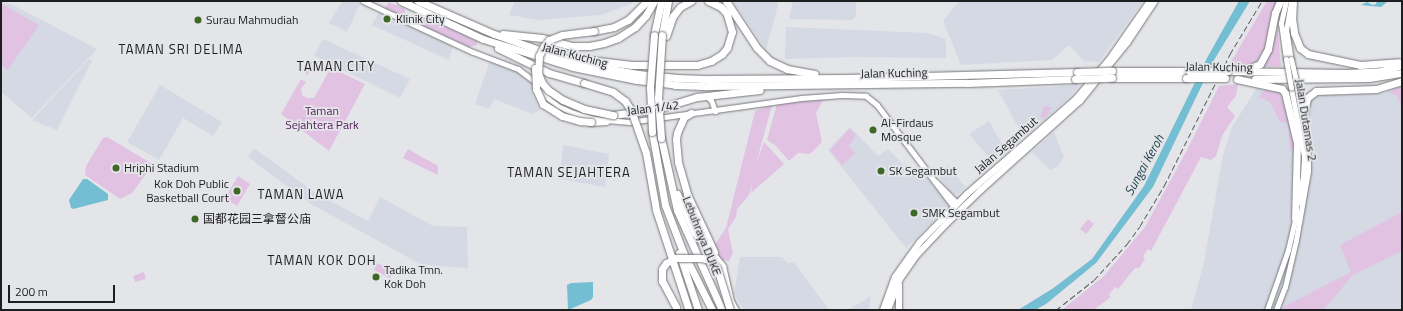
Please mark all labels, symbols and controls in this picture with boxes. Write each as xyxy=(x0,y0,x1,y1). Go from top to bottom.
place label: Klinik City xyxy=(396,12,445,26)
place label: Surau Mahmudiah xyxy=(206,13,298,27)
marker: Klinik City xyxy=(381,13,393,25)
marker: Surau Mahmudiah xyxy=(193,15,203,25)
street label: Jalan Kuching xyxy=(541,39,609,71)
district label: TAMAN SRI DELIMA xyxy=(118,41,244,57)
district label: TAMAN CITY xyxy=(297,58,375,74)
street label: Jalan Kuching xyxy=(1185,59,1253,75)
street label: Jalan Kuching xyxy=(860,65,928,81)
street label: Jalan Dutamas 2 xyxy=(1292,78,1320,162)
street label: Jalan 1/42 xyxy=(626,98,680,118)
park label: Taman Sejahtera Park xyxy=(285,104,359,132)
street label: Jalan Segambut xyxy=(971,114,1041,176)
place label: Al-Firdaus Mosque xyxy=(881,116,933,144)
marker: Al-Firdaus Mosque xyxy=(868,125,878,135)
water label: Sungai Keroh xyxy=(1121,132,1167,198)
place label: Hriphi Stadium xyxy=(124,161,199,175)
marker: Hriphi Stadium xyxy=(111,163,121,173)
district label: TAMAN SEJAHTERA xyxy=(507,164,631,180)
place label: SK Segambut xyxy=(889,164,957,178)
marker: SK Segambut xyxy=(876,166,886,176)
place label: Kok Doh Public Basketball Court xyxy=(146,177,229,205)
marker: Kok Doh Public Basketball Court xyxy=(232,186,242,196)
district label: TAMAN LAWA xyxy=(258,186,344,202)
street label: Lebuhraya DUKE xyxy=(680,194,724,278)
place label: SMK Segambut xyxy=(922,206,1000,220)
marker: SMK Segambut xyxy=(909,208,919,218)
place label: 国都花园三拿督公庙 xyxy=(203,212,311,226)
marker: 国都花园三拿督公庙 xyxy=(190,214,200,224)
district label: TAMAN KOK DOH xyxy=(267,252,377,268)
place label: Tadika Tmn. Kok Doh xyxy=(384,263,443,291)
marker: Tadika Tmn. Kok Doh xyxy=(371,272,381,282)
scale bar xyxy=(10,277,117,303)
text: 200 m xyxy=(15,282,48,301)

